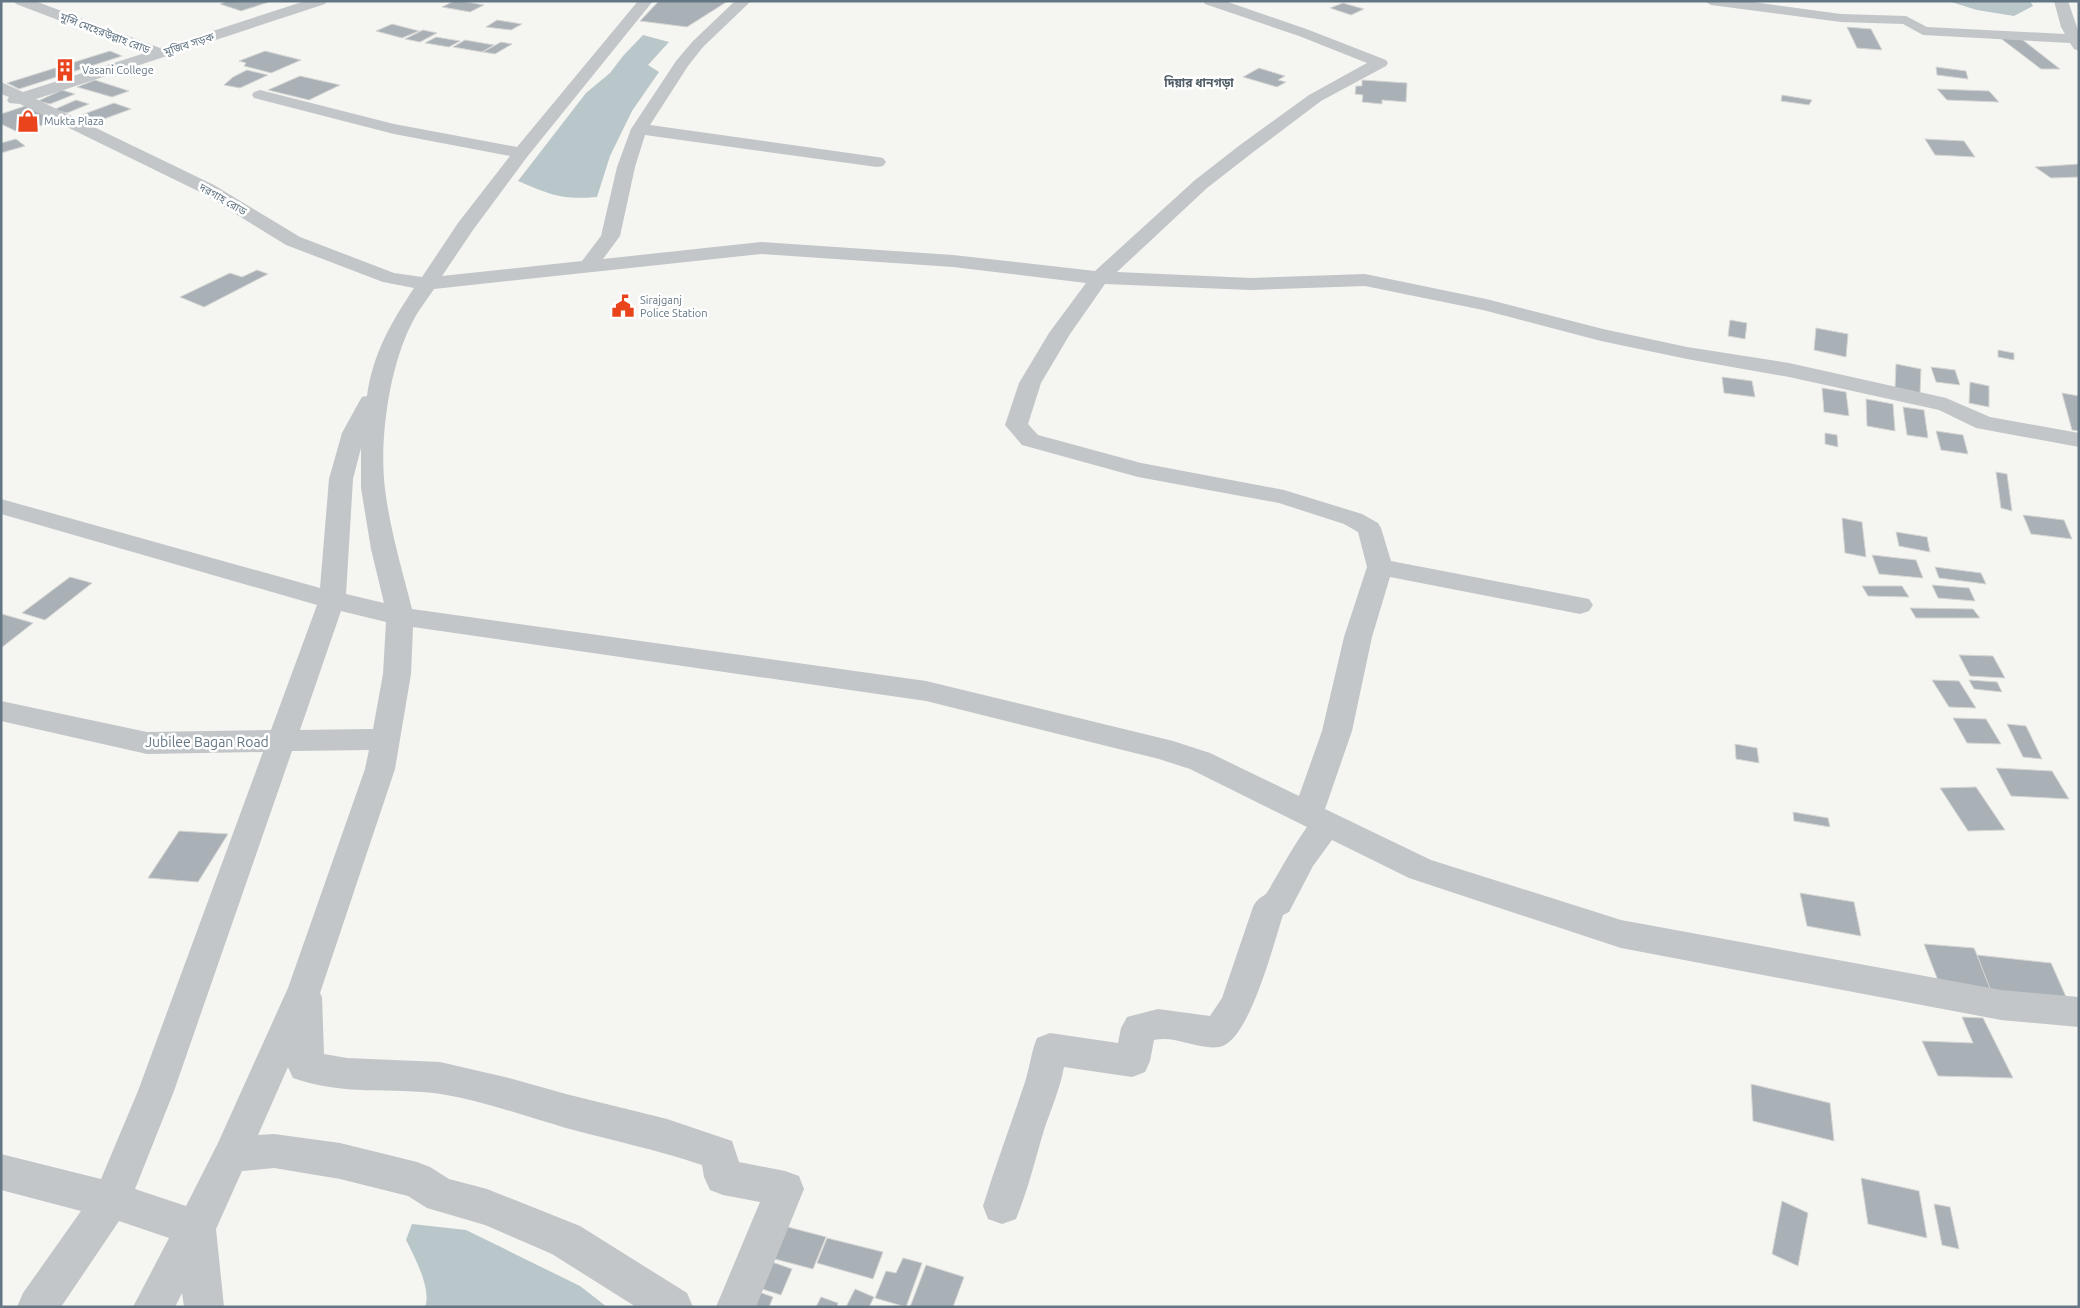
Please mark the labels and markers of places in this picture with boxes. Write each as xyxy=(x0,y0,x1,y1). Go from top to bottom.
building icon: Vasani College xyxy=(52,57,78,83)
place label: Vasani College xyxy=(82,64,154,76)
shop icon: Mukta Plaza xyxy=(15,108,41,134)
place label: Mukta Plaza xyxy=(44,115,104,127)
public building icon: Sirajganj Police Station xyxy=(610,293,636,319)
place label: Sirajganj Police Station xyxy=(640,294,708,319)

